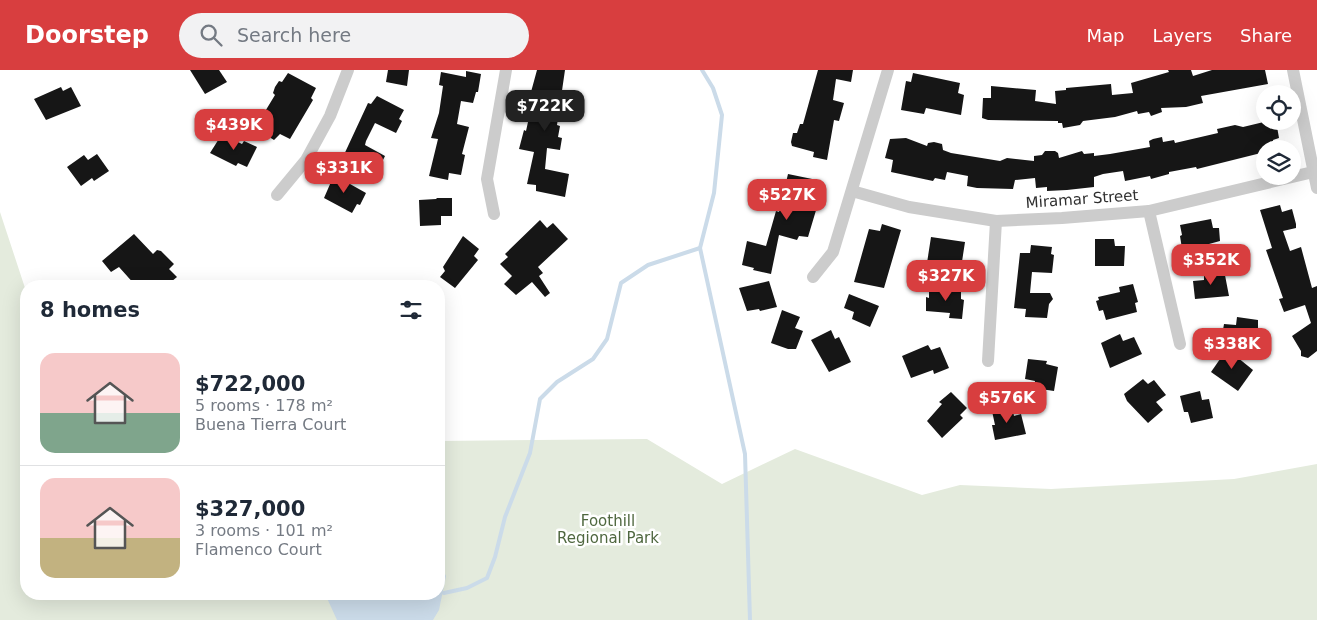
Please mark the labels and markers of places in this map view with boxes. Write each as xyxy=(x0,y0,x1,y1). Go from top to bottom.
pin: $722K xyxy=(510,90,580,132)
pin: $439K xyxy=(199,108,269,151)
pin: $331K xyxy=(309,152,379,194)
pin: $527K xyxy=(752,178,822,221)
pin: $352K xyxy=(1176,244,1246,286)
pin: $327K xyxy=(911,260,981,302)
pin: $338K xyxy=(1197,328,1267,370)
pin: $576K xyxy=(972,382,1042,424)

